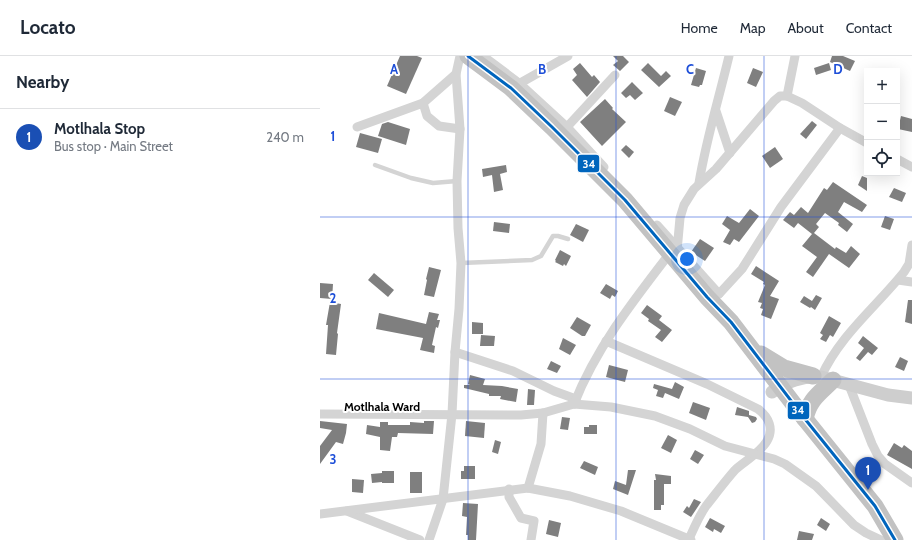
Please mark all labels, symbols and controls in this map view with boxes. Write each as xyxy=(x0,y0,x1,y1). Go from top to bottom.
text: Locato xyxy=(20,16,76,39)
text: Home xyxy=(681,19,718,37)
text: Map xyxy=(740,19,765,37)
text: About xyxy=(787,19,824,37)
text: Contact xyxy=(846,19,892,37)
text: A xyxy=(390,61,399,77)
text: B xyxy=(538,61,546,77)
text: C xyxy=(686,61,694,77)
text: D xyxy=(833,61,843,77)
map controls xyxy=(864,68,900,176)
button: + xyxy=(864,68,900,104)
text: Nearby xyxy=(16,72,69,92)
button: − xyxy=(864,104,900,140)
text: Motlhala Stop xyxy=(54,120,145,138)
text: 1 xyxy=(331,128,335,144)
text: 1 xyxy=(27,129,31,145)
text: 240 m xyxy=(266,129,304,145)
text: Bus stop · Main Street xyxy=(54,138,173,154)
button: locate xyxy=(864,140,900,176)
line badge: 34 xyxy=(577,154,600,173)
text: 34 xyxy=(583,157,596,171)
your location xyxy=(677,249,697,269)
text: 2 xyxy=(330,290,337,306)
district label: Motlhala Ward xyxy=(344,399,420,414)
line badge: 34 xyxy=(787,401,810,420)
text: 34 xyxy=(792,403,805,417)
text: 3 xyxy=(329,451,337,467)
pin: 1 xyxy=(855,457,881,490)

